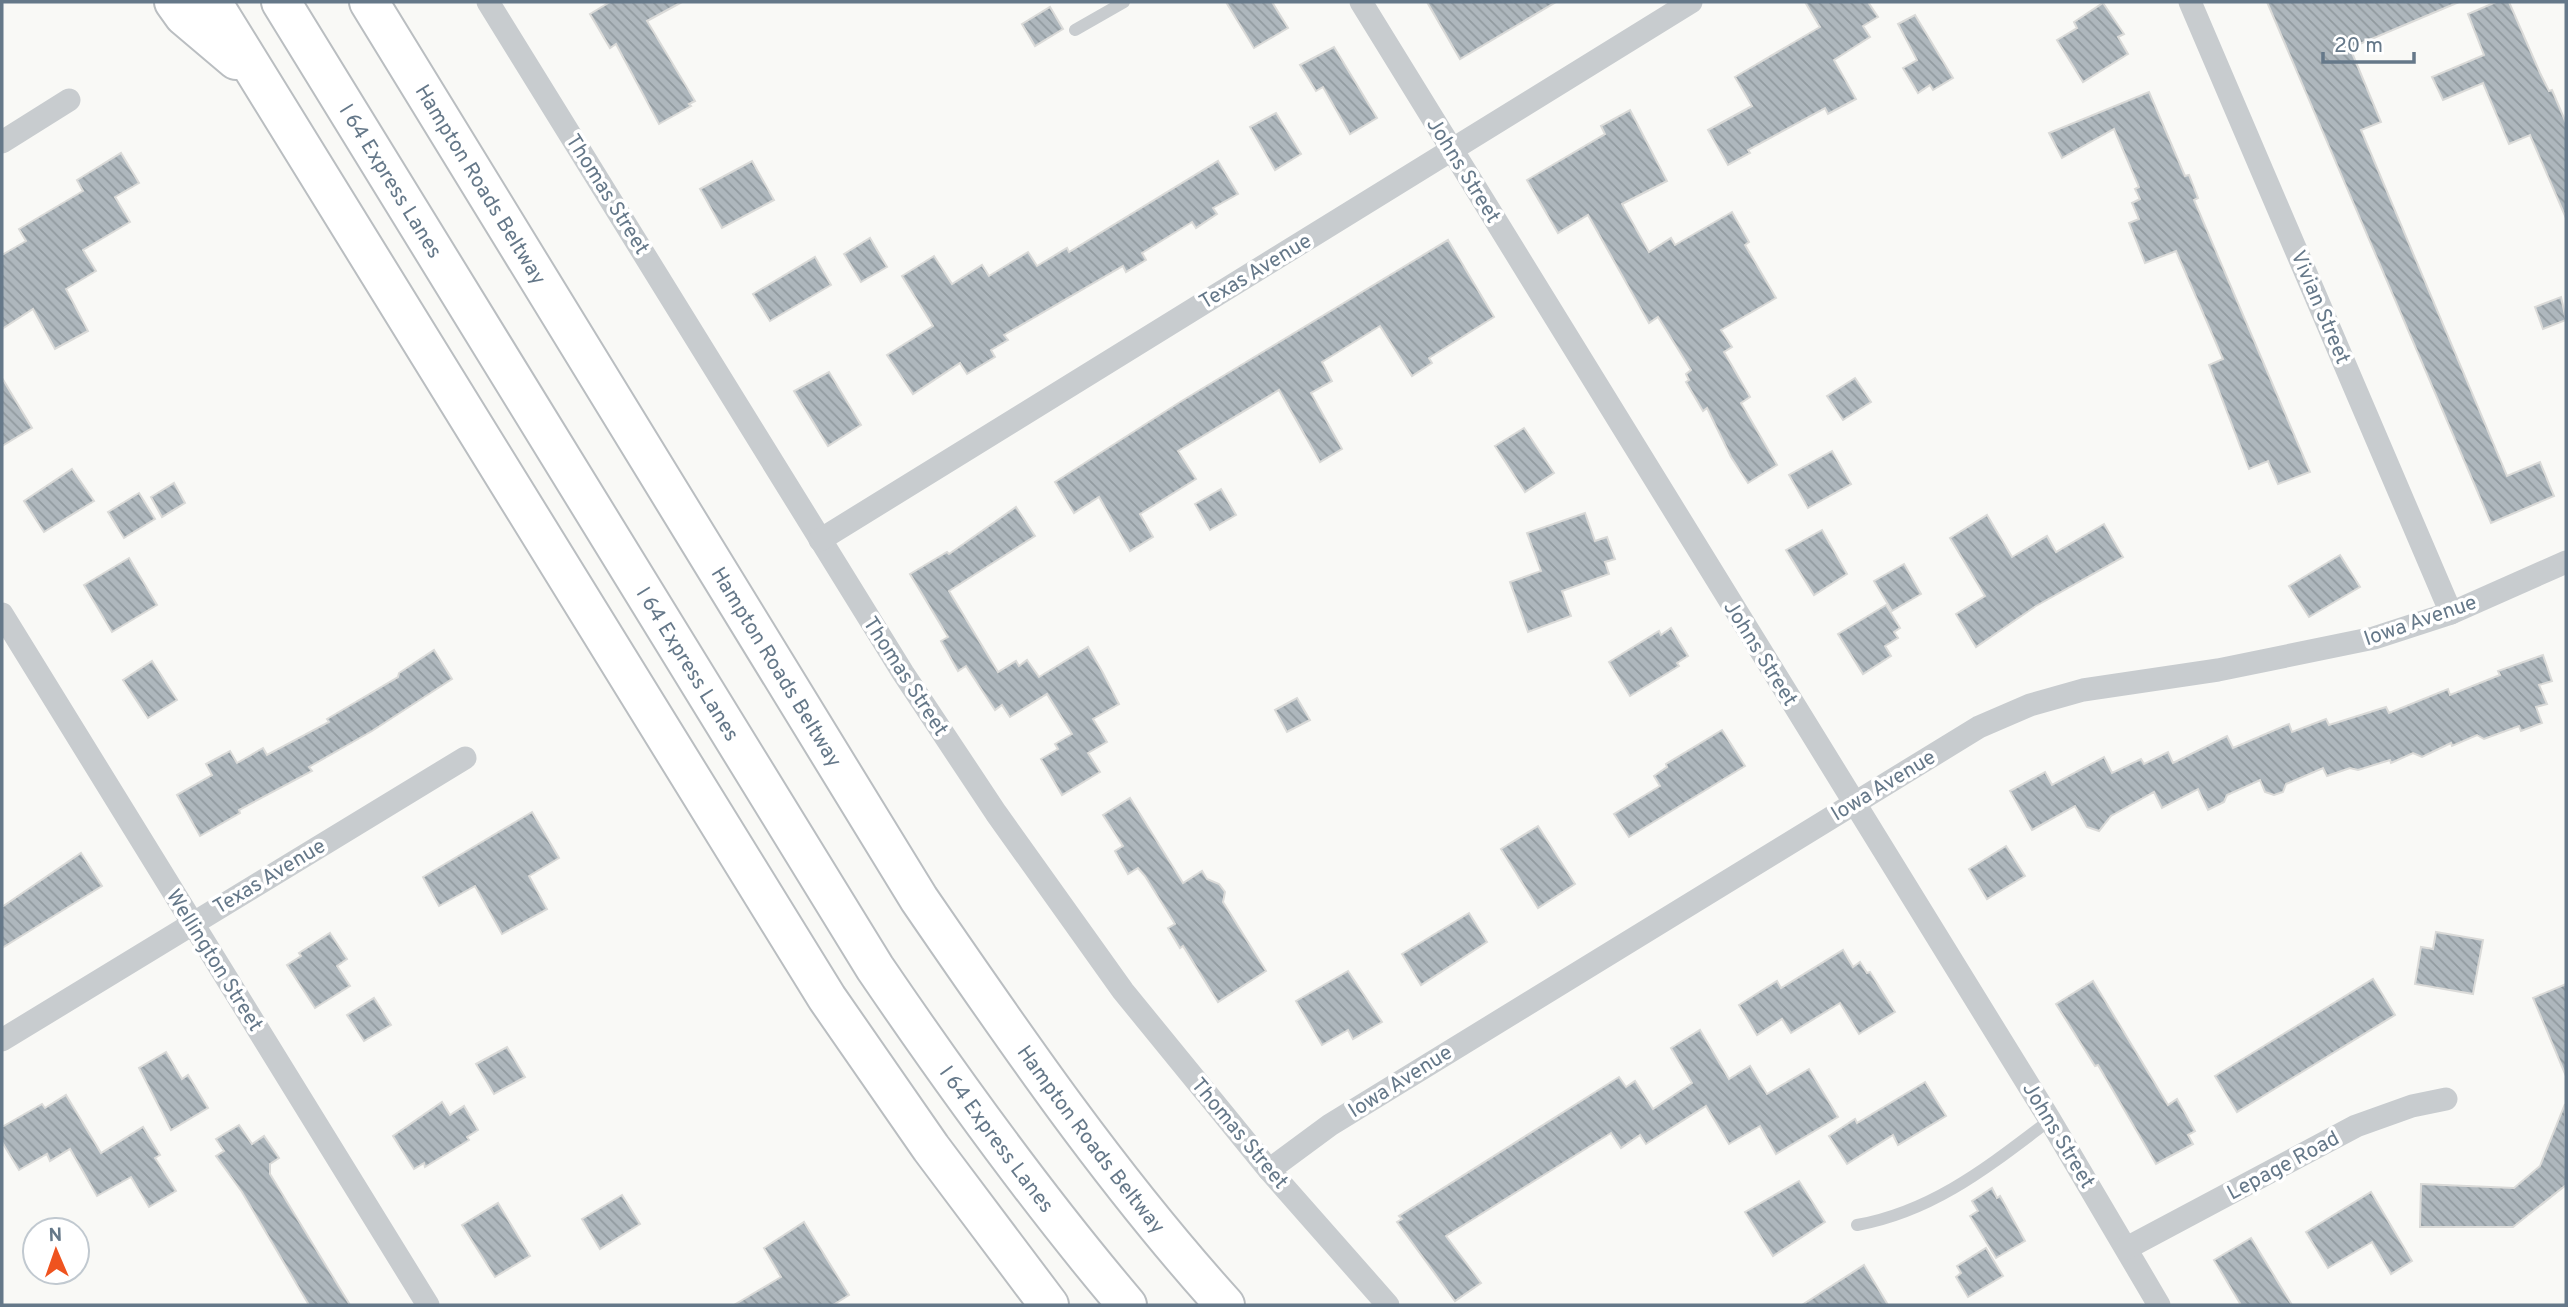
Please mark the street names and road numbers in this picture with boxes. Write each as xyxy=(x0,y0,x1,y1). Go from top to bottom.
street label: Hampton Roads Beltway xyxy=(408,80,551,290)
street label: I 64 Express Lanes xyxy=(332,99,447,264)
street label: Johns Street xyxy=(1420,113,1506,229)
street label: Thomas Street xyxy=(559,129,655,260)
street label: Texas Avenue xyxy=(1195,228,1317,316)
street label: Vivian Street xyxy=(2284,247,2356,369)
street label: Hampton Roads Beltway xyxy=(704,563,847,773)
street label: I 64 Express Lanes xyxy=(629,582,744,747)
street label: Iowa Avenue xyxy=(2360,590,2481,653)
street label: Johns Street xyxy=(1717,596,1803,712)
street label: Thomas Street xyxy=(856,612,954,742)
street label: Iowa Avenue xyxy=(1826,744,1941,828)
street label: Texas Avenue xyxy=(209,833,331,921)
street label: Wellington Street xyxy=(159,885,268,1037)
street label: Iowa Avenue xyxy=(1344,1040,1458,1125)
street label: Hampton Roads Beltway xyxy=(1010,1041,1170,1240)
street label: I 64 Express Lanes xyxy=(932,1061,1059,1219)
street label: Thomas Street xyxy=(1184,1073,1293,1195)
street label: Johns Street xyxy=(2015,1078,2100,1194)
street label: Lepage Road xyxy=(2223,1125,2344,1207)

